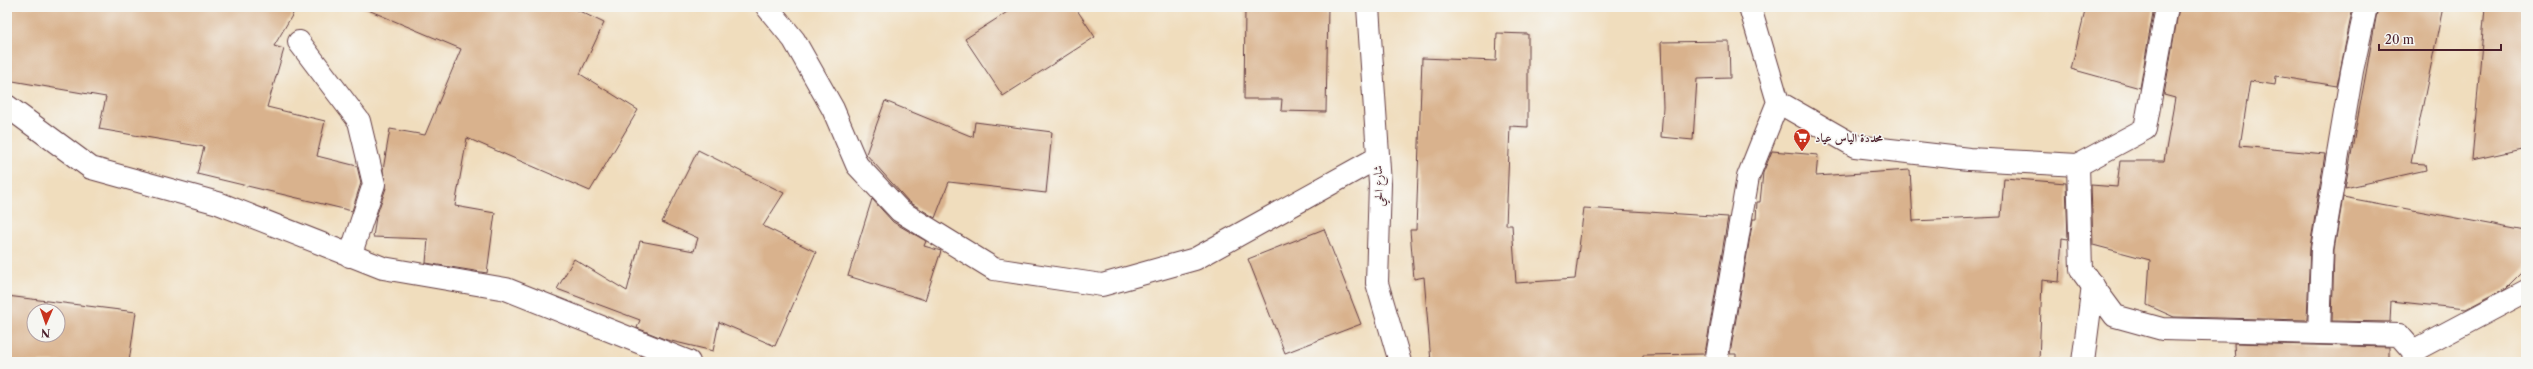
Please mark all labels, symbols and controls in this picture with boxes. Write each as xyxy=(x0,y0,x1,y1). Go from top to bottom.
scale bar xyxy=(2379,26,2501,52)
text: 20 m xyxy=(2385,32,2414,47)
supermarket icon: محددة الياس عياد xyxy=(1792,127,1812,152)
place label: محددة الياس عياد xyxy=(1815,130,1884,145)
street label: شارع الحي xyxy=(1370,165,1391,207)
north arrow xyxy=(26,303,66,343)
text: N xyxy=(40,326,51,340)

